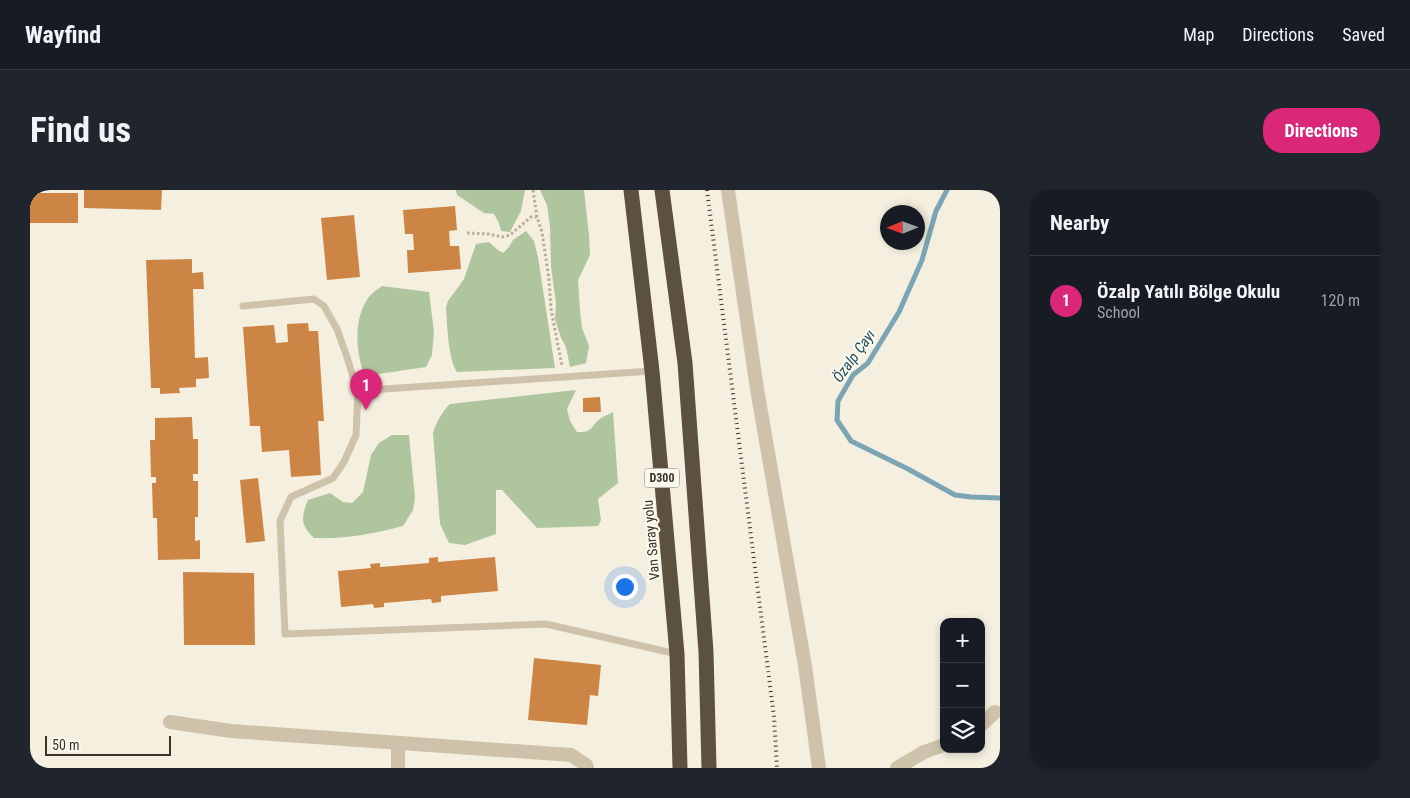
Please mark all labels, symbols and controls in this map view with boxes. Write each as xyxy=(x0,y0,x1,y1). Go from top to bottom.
text: Wayfind xyxy=(25,21,101,49)
text: Map xyxy=(1183,24,1214,45)
text: Directions xyxy=(1242,24,1314,45)
text: Saved xyxy=(1342,24,1385,45)
button: Directions xyxy=(1263,108,1380,153)
text: Find us xyxy=(30,110,131,151)
north arrow xyxy=(880,205,925,250)
text: Nearby xyxy=(1050,211,1109,235)
text: Özalp Yatılı Bölge Okulu xyxy=(1097,280,1280,303)
text: 1 xyxy=(1062,291,1070,310)
text: 120 m xyxy=(1321,291,1360,310)
text: School xyxy=(1097,303,1140,322)
water label: Özalp Çayı xyxy=(829,326,879,386)
pin: 1 xyxy=(350,369,382,410)
road number: D300 xyxy=(644,468,680,488)
street label: Van Saray yolu xyxy=(640,499,662,581)
your location xyxy=(612,574,638,600)
map controls xyxy=(940,618,985,753)
button: + xyxy=(940,618,985,663)
button: − xyxy=(940,663,985,708)
button: layers xyxy=(940,708,985,753)
scale bar xyxy=(45,733,171,756)
text: 50 m xyxy=(52,737,80,753)

